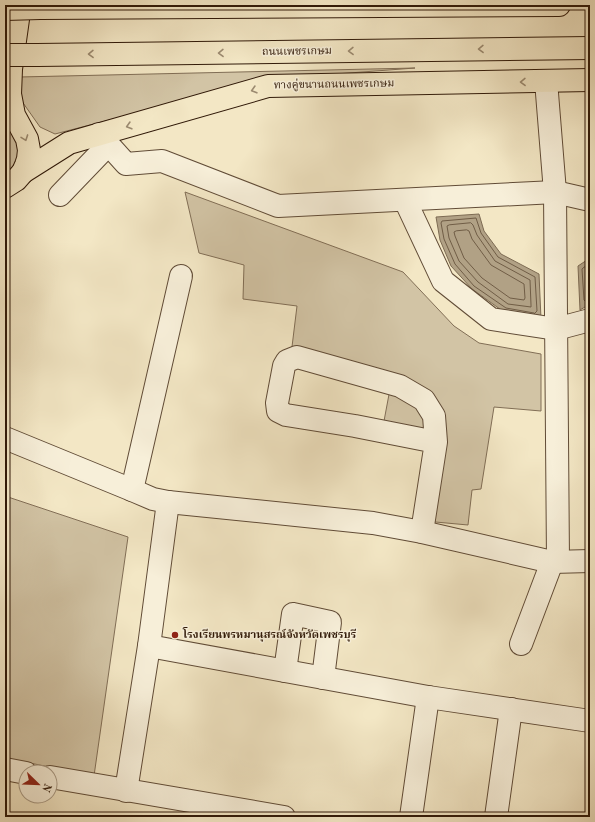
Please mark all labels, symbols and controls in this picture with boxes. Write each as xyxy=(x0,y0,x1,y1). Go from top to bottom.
one-way arrow xyxy=(478,45,484,53)
street label: ถนนเพชรเกษม xyxy=(262,46,332,58)
one-way arrow xyxy=(348,47,354,55)
one-way arrow xyxy=(218,48,224,57)
one-way arrow xyxy=(88,50,94,58)
street label: ทางคู่ขนานถนนเพชรเกษม xyxy=(273,76,394,92)
one-way arrow xyxy=(520,77,526,86)
one-way arrow xyxy=(250,85,257,94)
one-way arrow xyxy=(125,121,132,130)
one-way arrow xyxy=(21,135,29,142)
place label: โรงเรียนพรหมานุสรณ์จังหวัดเพชรบุรี xyxy=(182,627,357,642)
marker: โรงเรียนพรหมานุสรณ์จังหวัดเพชรบุรี xyxy=(170,630,180,640)
north arrow xyxy=(18,764,58,804)
text: N xyxy=(39,781,53,794)

